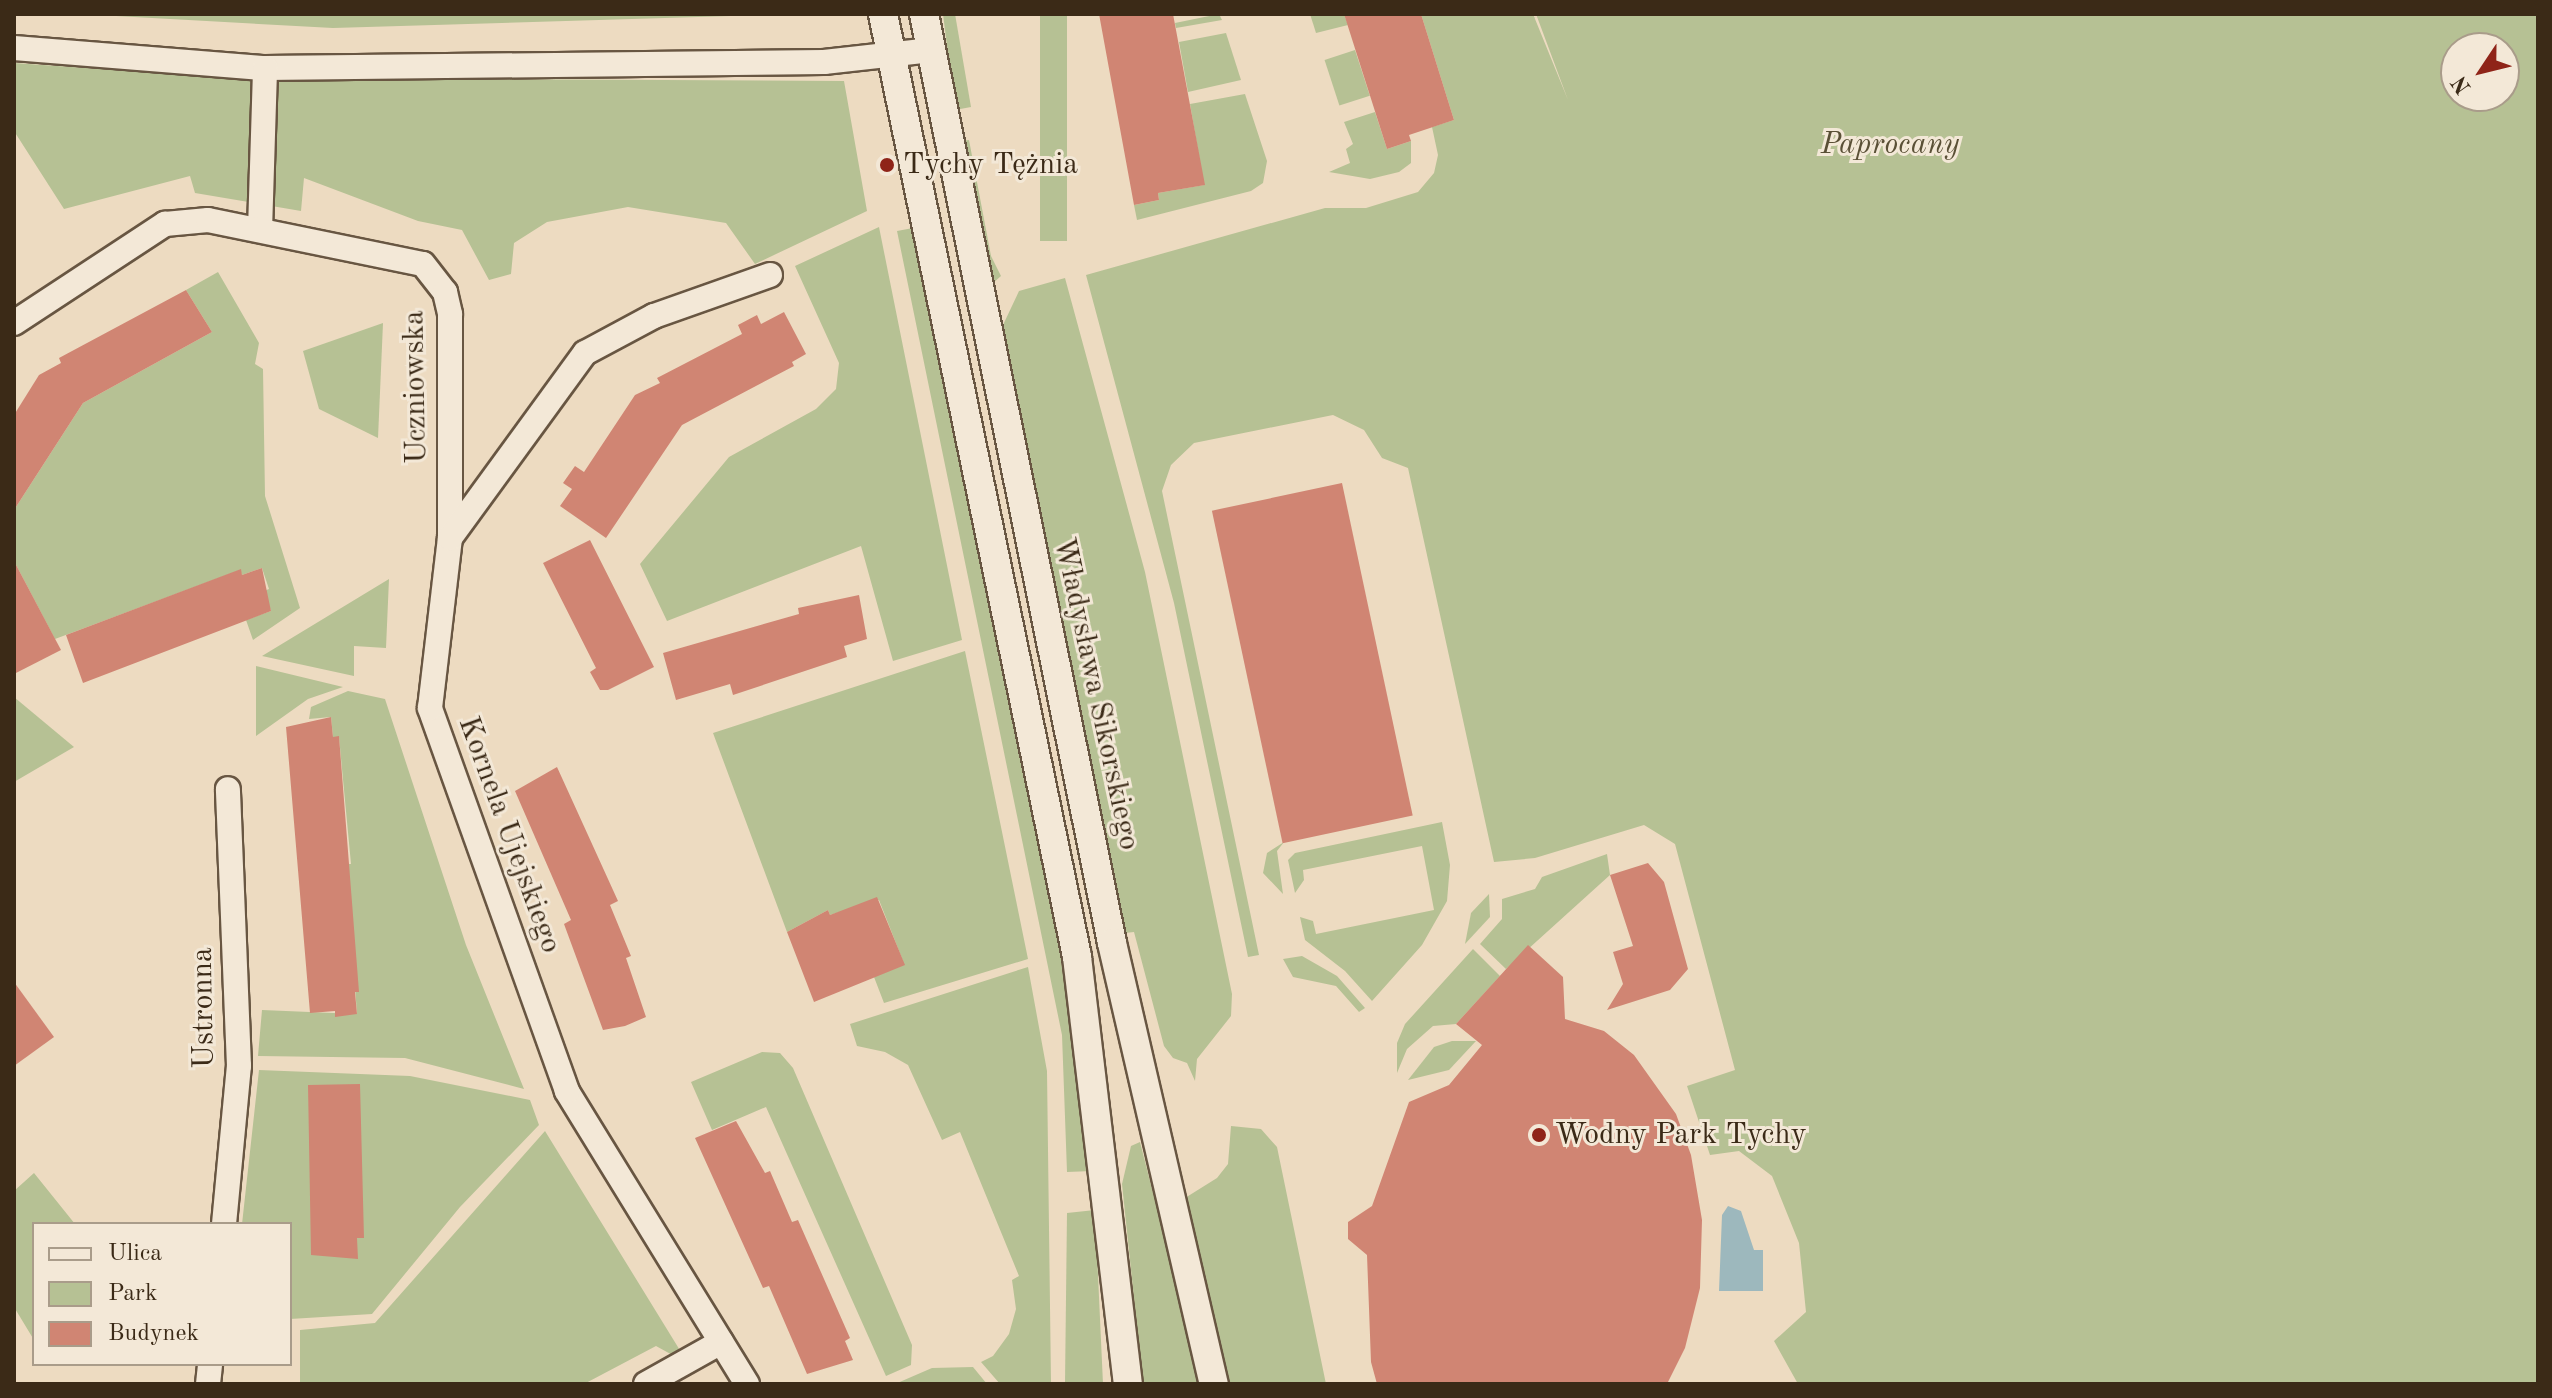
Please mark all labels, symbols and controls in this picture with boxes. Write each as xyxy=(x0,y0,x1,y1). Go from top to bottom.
north arrow xyxy=(2440,32,2520,112)
text: N xyxy=(2448,71,2476,98)
park label: Paprocany xyxy=(1821,127,1959,163)
place label: Tychy Tężnia xyxy=(903,147,1078,183)
marker: Tychy Tężnia xyxy=(878,156,896,174)
street label: Uczniowska xyxy=(397,310,435,464)
street label: Władysława Sikorskiego xyxy=(1045,534,1147,854)
street label: Kornela Ujejskiego xyxy=(449,712,569,958)
street label: Ustronna xyxy=(185,947,223,1069)
place label: Wodny Park Tychy xyxy=(1555,1117,1807,1153)
marker: Wodny Park Tychy xyxy=(1530,1126,1548,1144)
legend xyxy=(32,1222,292,1366)
text: Ulica xyxy=(108,1242,162,1266)
text: Park xyxy=(108,1282,157,1306)
text: Budynek xyxy=(108,1322,199,1346)

